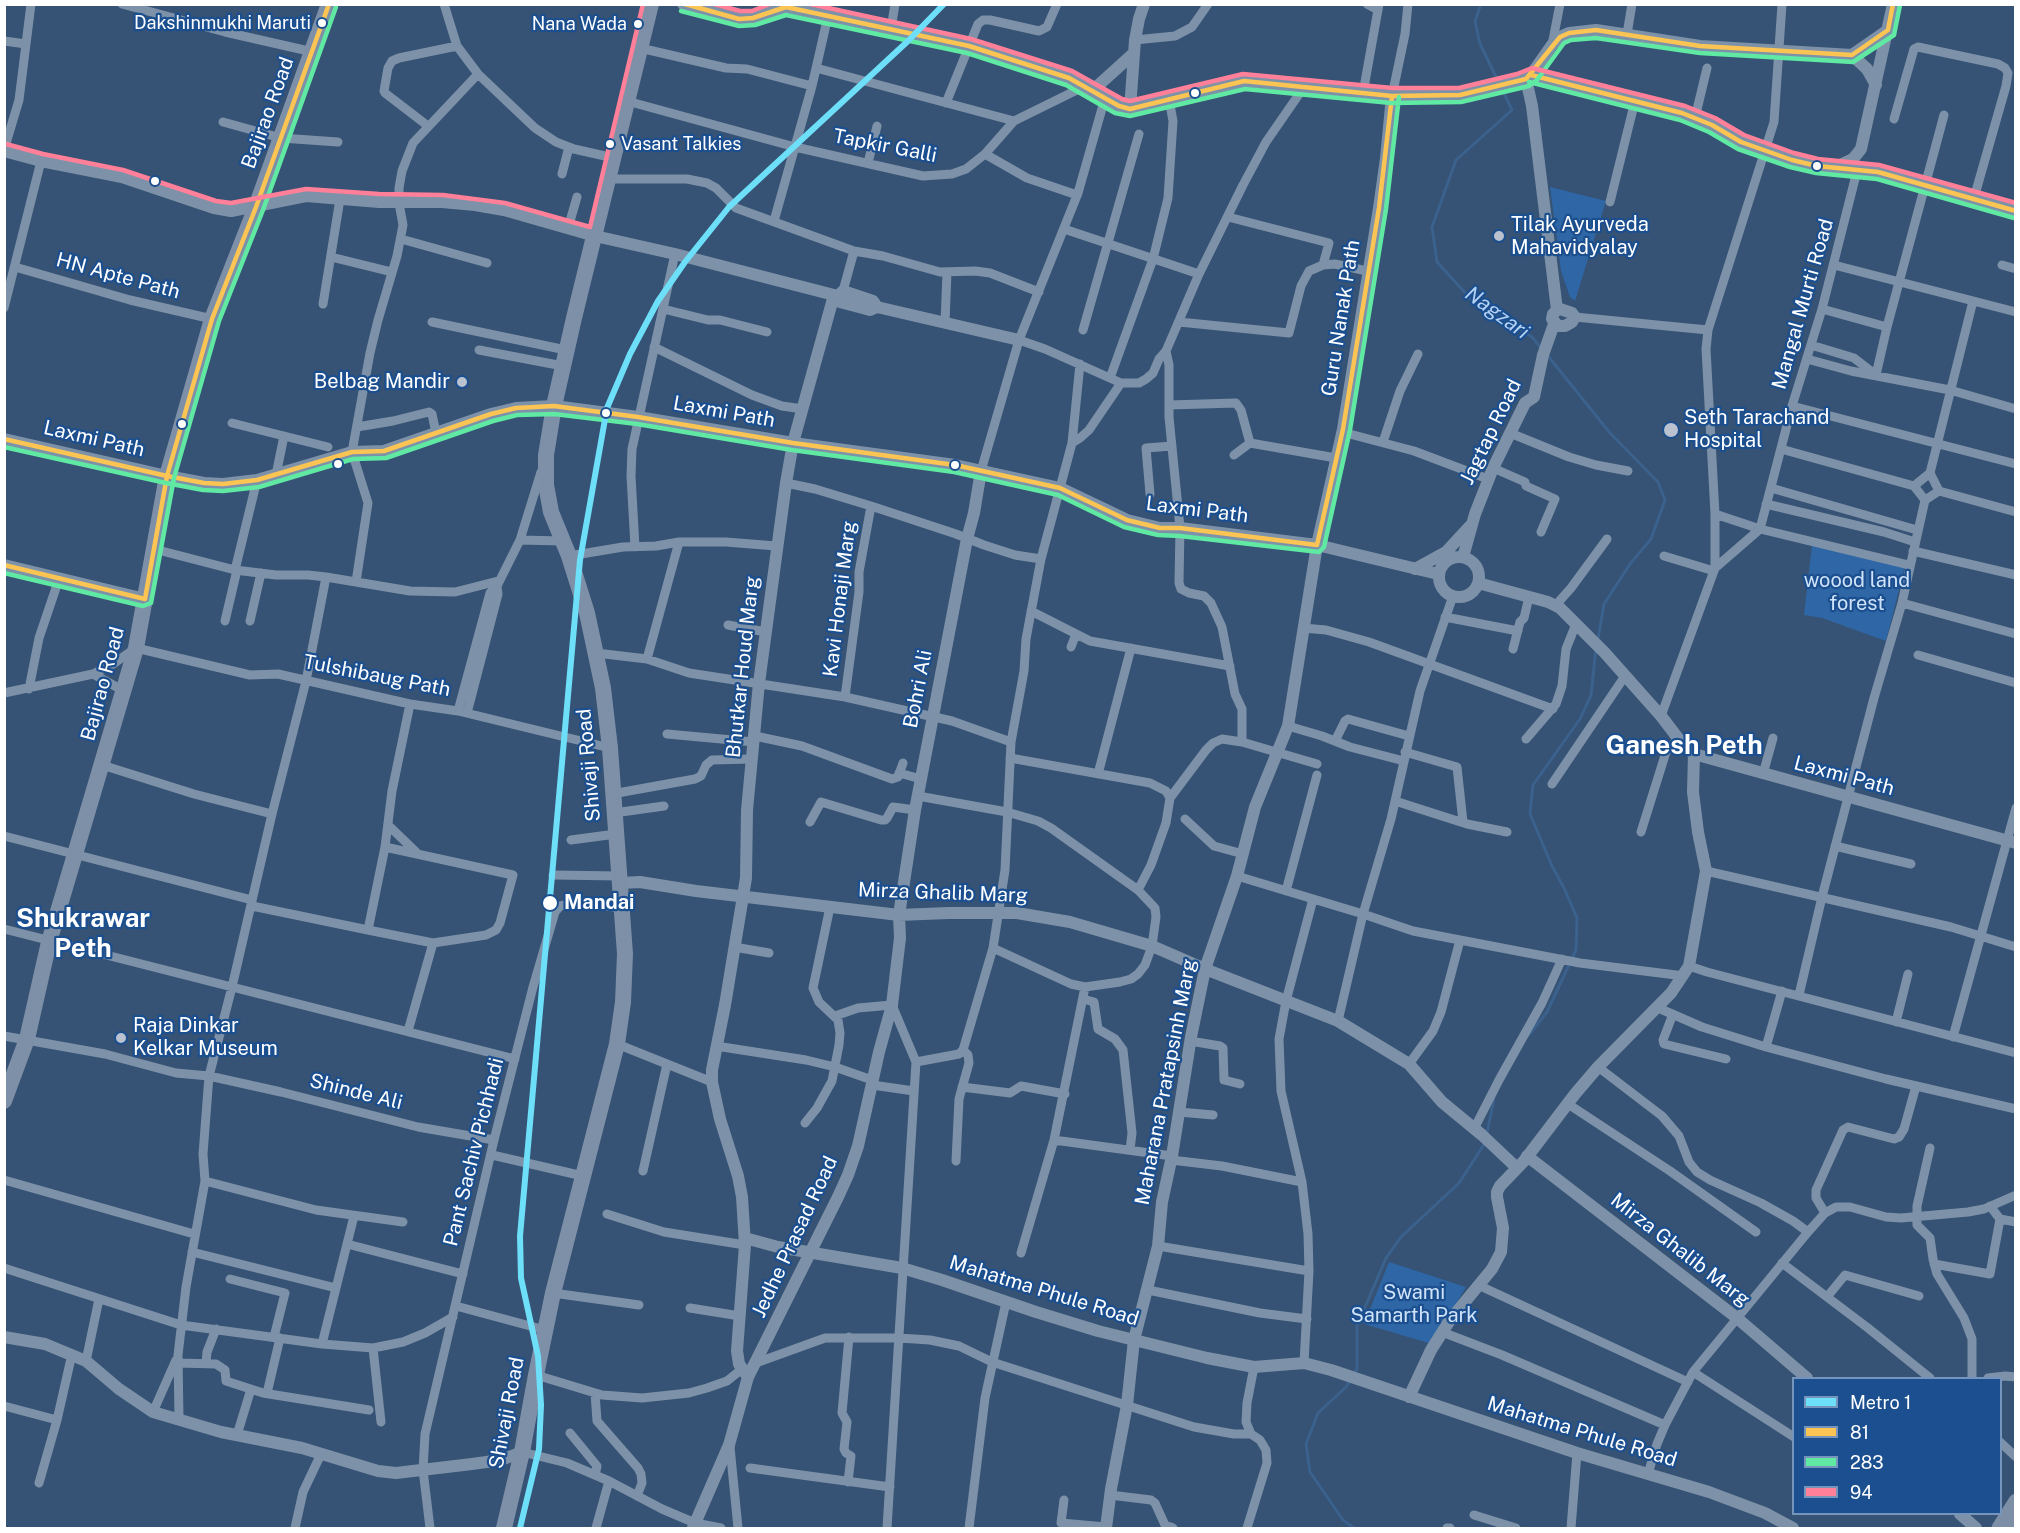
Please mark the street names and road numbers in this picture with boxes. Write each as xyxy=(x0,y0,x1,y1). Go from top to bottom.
street label: Bajirao Road xyxy=(237,54,299,172)
street label: Tapkir Galli xyxy=(831,124,939,168)
street label: Mangal Murti Road xyxy=(1767,216,1839,392)
street label: Guru Nanak Path xyxy=(1317,238,1365,398)
street label: HN Apte Path xyxy=(54,248,182,304)
street label: Jagtap Road xyxy=(1455,375,1527,489)
street label: Laxmi Path xyxy=(671,391,777,433)
street label: Laxmi Path xyxy=(41,416,147,462)
street label: Laxmi Path xyxy=(1144,492,1250,528)
street label: Kavi Honaji Marg xyxy=(819,520,861,678)
street label: Bhutkar Houd Marg xyxy=(722,575,764,759)
street label: Bajirao Road xyxy=(76,624,130,744)
street label: Bohri Ali xyxy=(899,648,937,730)
street label: Tulshibaug Path xyxy=(301,650,453,702)
street label: Shivaji Road xyxy=(572,707,606,823)
street label: Laxmi Path xyxy=(1791,751,1897,801)
street label: Mirza Ghalib Marg xyxy=(858,878,1028,908)
street label: Maharana Pratapsinh Marg xyxy=(1130,957,1202,1207)
street label: Pant Sachiv Pichhadi xyxy=(439,1055,509,1249)
street label: Shinde Ali xyxy=(307,1069,405,1115)
street label: Jedhe Prasad Road xyxy=(747,1152,843,1322)
street label: Mirza Ghalib Marg xyxy=(1606,1188,1754,1312)
street label: Mahatma Phule Road xyxy=(946,1251,1142,1331)
street label: Shivaji Road xyxy=(484,1355,530,1471)
street label: Mahatma Phule Road xyxy=(1484,1392,1680,1472)

